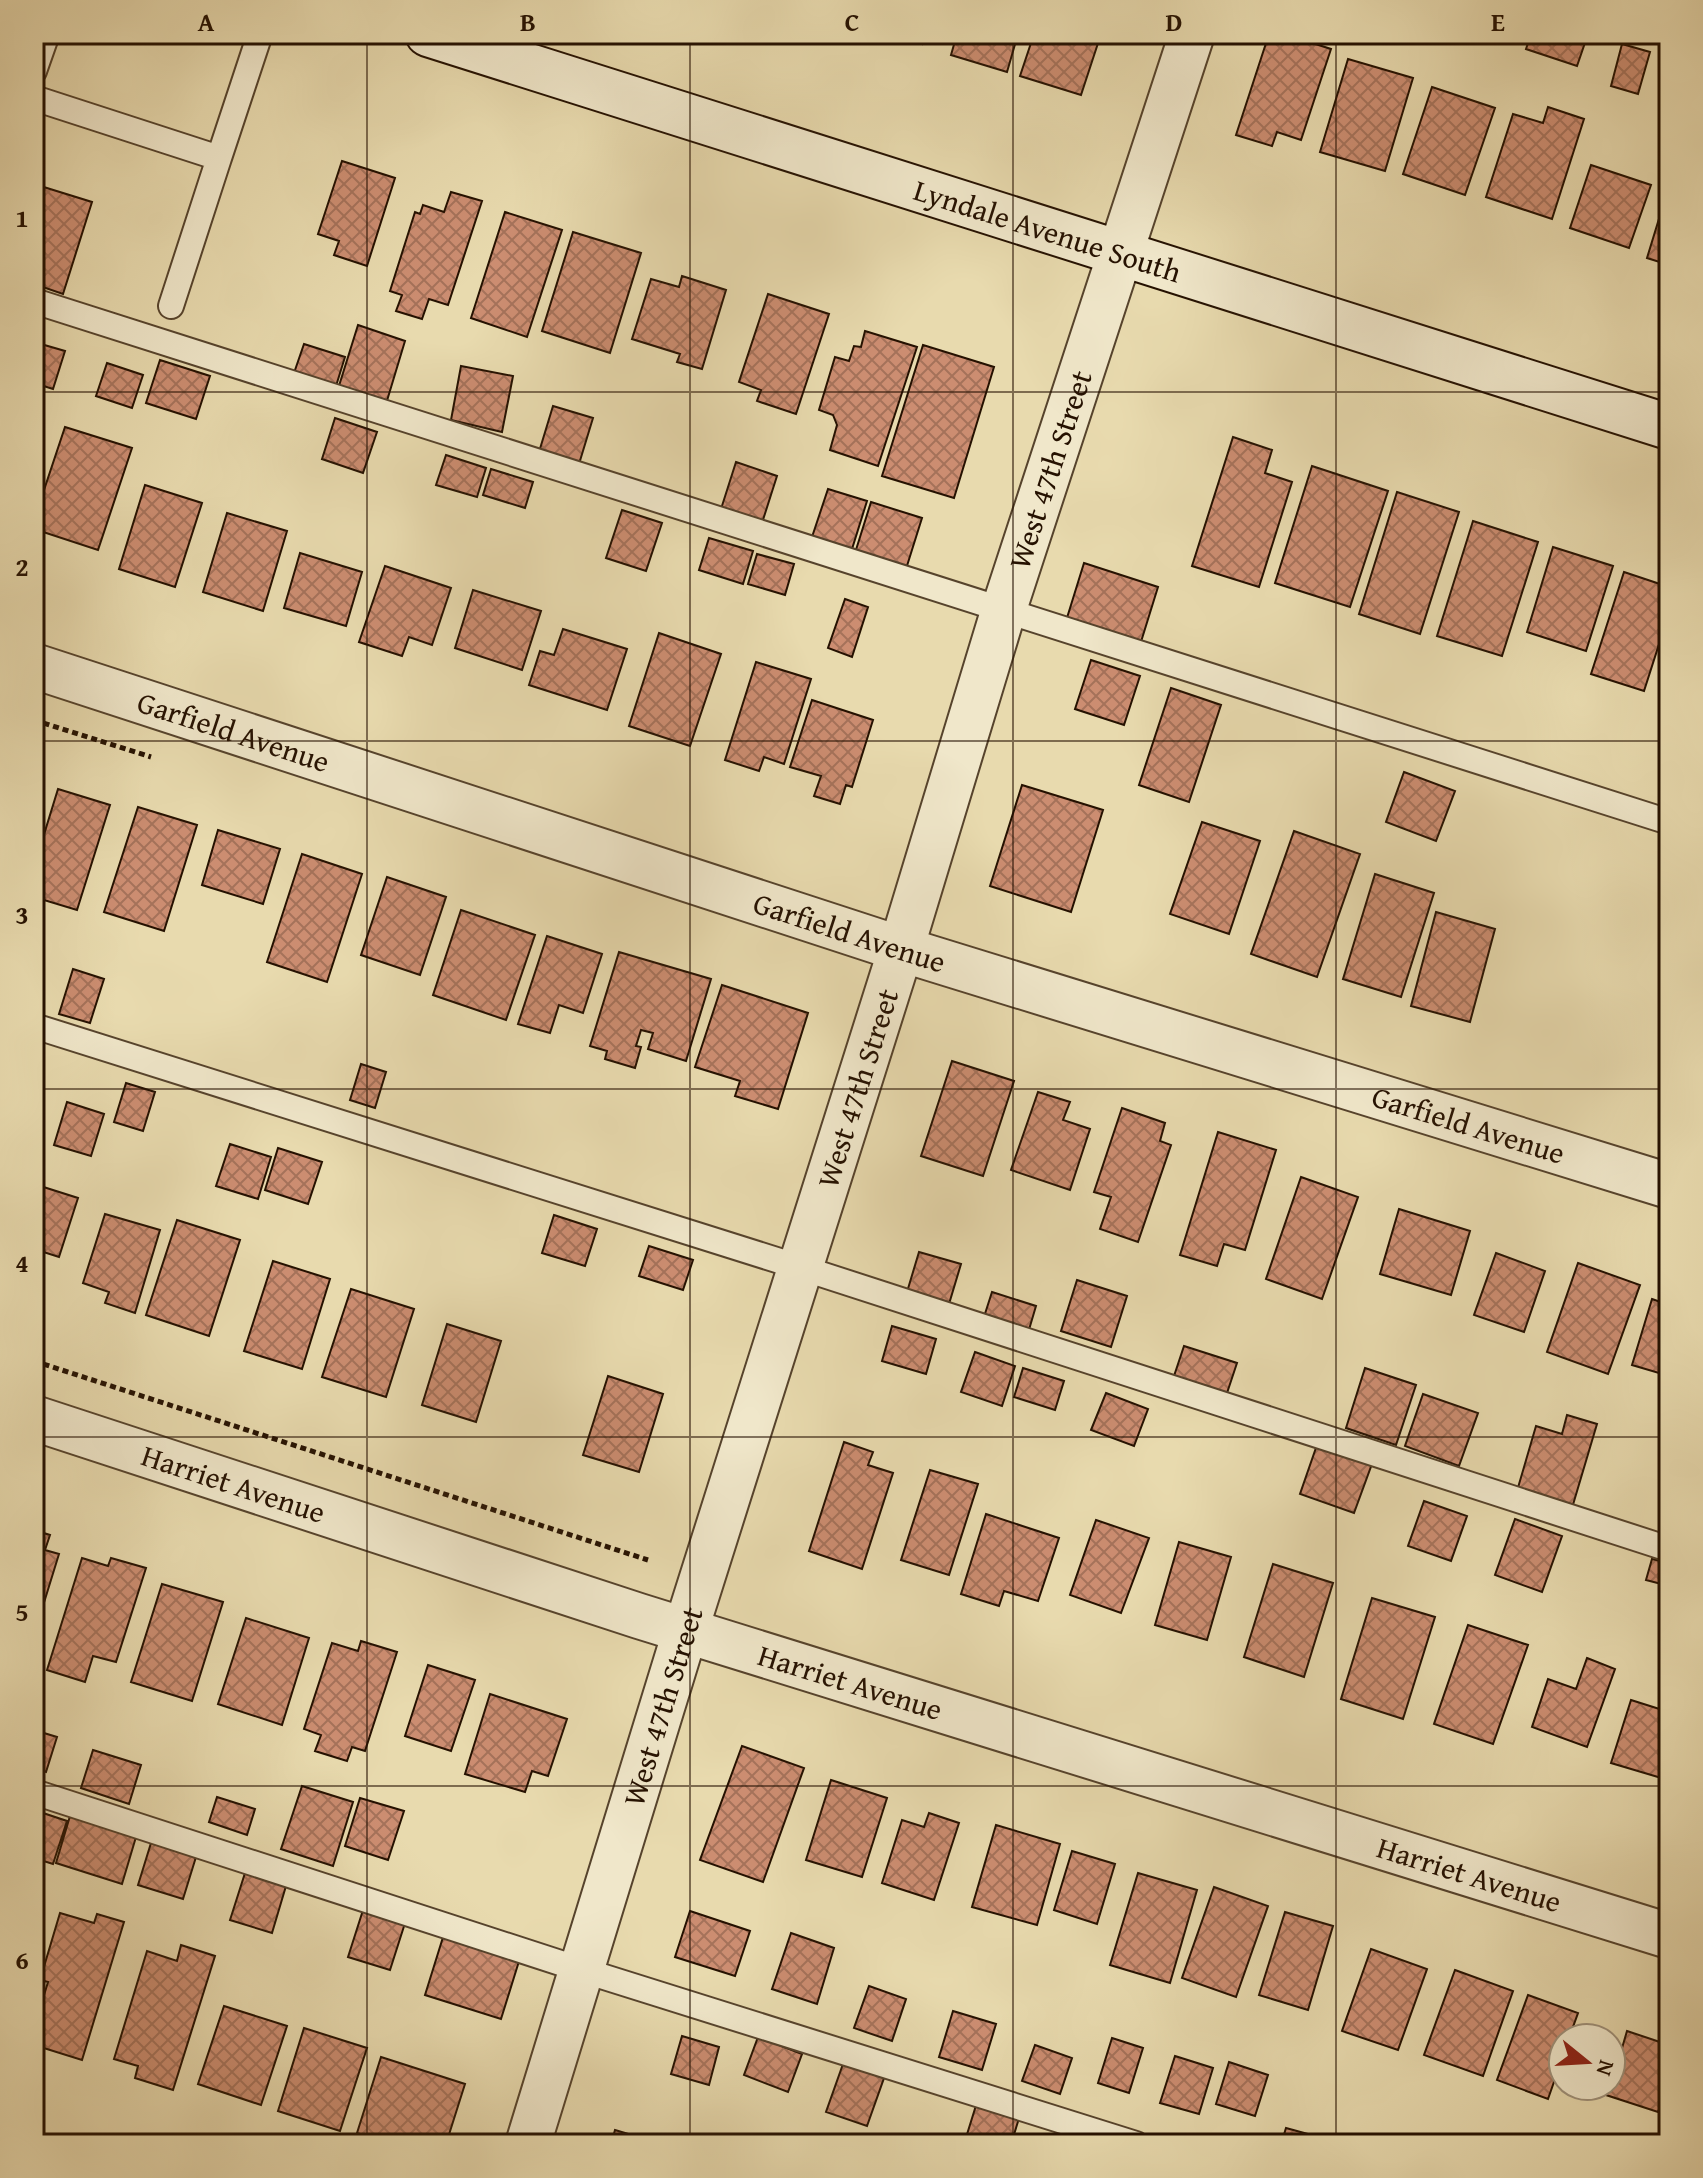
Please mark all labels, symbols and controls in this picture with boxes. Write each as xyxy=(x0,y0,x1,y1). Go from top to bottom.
text: A xyxy=(198,2,215,41)
text: B xyxy=(520,2,536,41)
text: C xyxy=(845,2,859,41)
text: D xyxy=(1166,2,1182,41)
text: E xyxy=(1491,2,1505,41)
street label: Lyndale Avenue South xyxy=(908,167,1187,293)
text: 1 xyxy=(15,198,29,237)
street label: West 47th Street xyxy=(997,364,1103,574)
text: 2 xyxy=(15,547,29,586)
street label: Garfield Avenue xyxy=(132,679,335,783)
street label: Garfield Avenue xyxy=(748,880,951,984)
text: 3 xyxy=(15,895,29,934)
street label: West 47th Street xyxy=(805,983,909,1193)
street label: Garfield Avenue xyxy=(1367,1074,1570,1175)
text: 4 xyxy=(15,1243,29,1282)
street label: Harriet Avenue xyxy=(136,1433,331,1534)
text: 5 xyxy=(15,1592,29,1631)
street label: West 47th Street xyxy=(611,1601,714,1811)
street label: Harriet Avenue xyxy=(753,1632,948,1731)
street label: Harriet Avenue xyxy=(1372,1825,1567,1923)
text: 6 xyxy=(15,1940,29,1979)
north arrow xyxy=(1547,2022,1627,2102)
text: N xyxy=(1588,2056,1624,2080)

